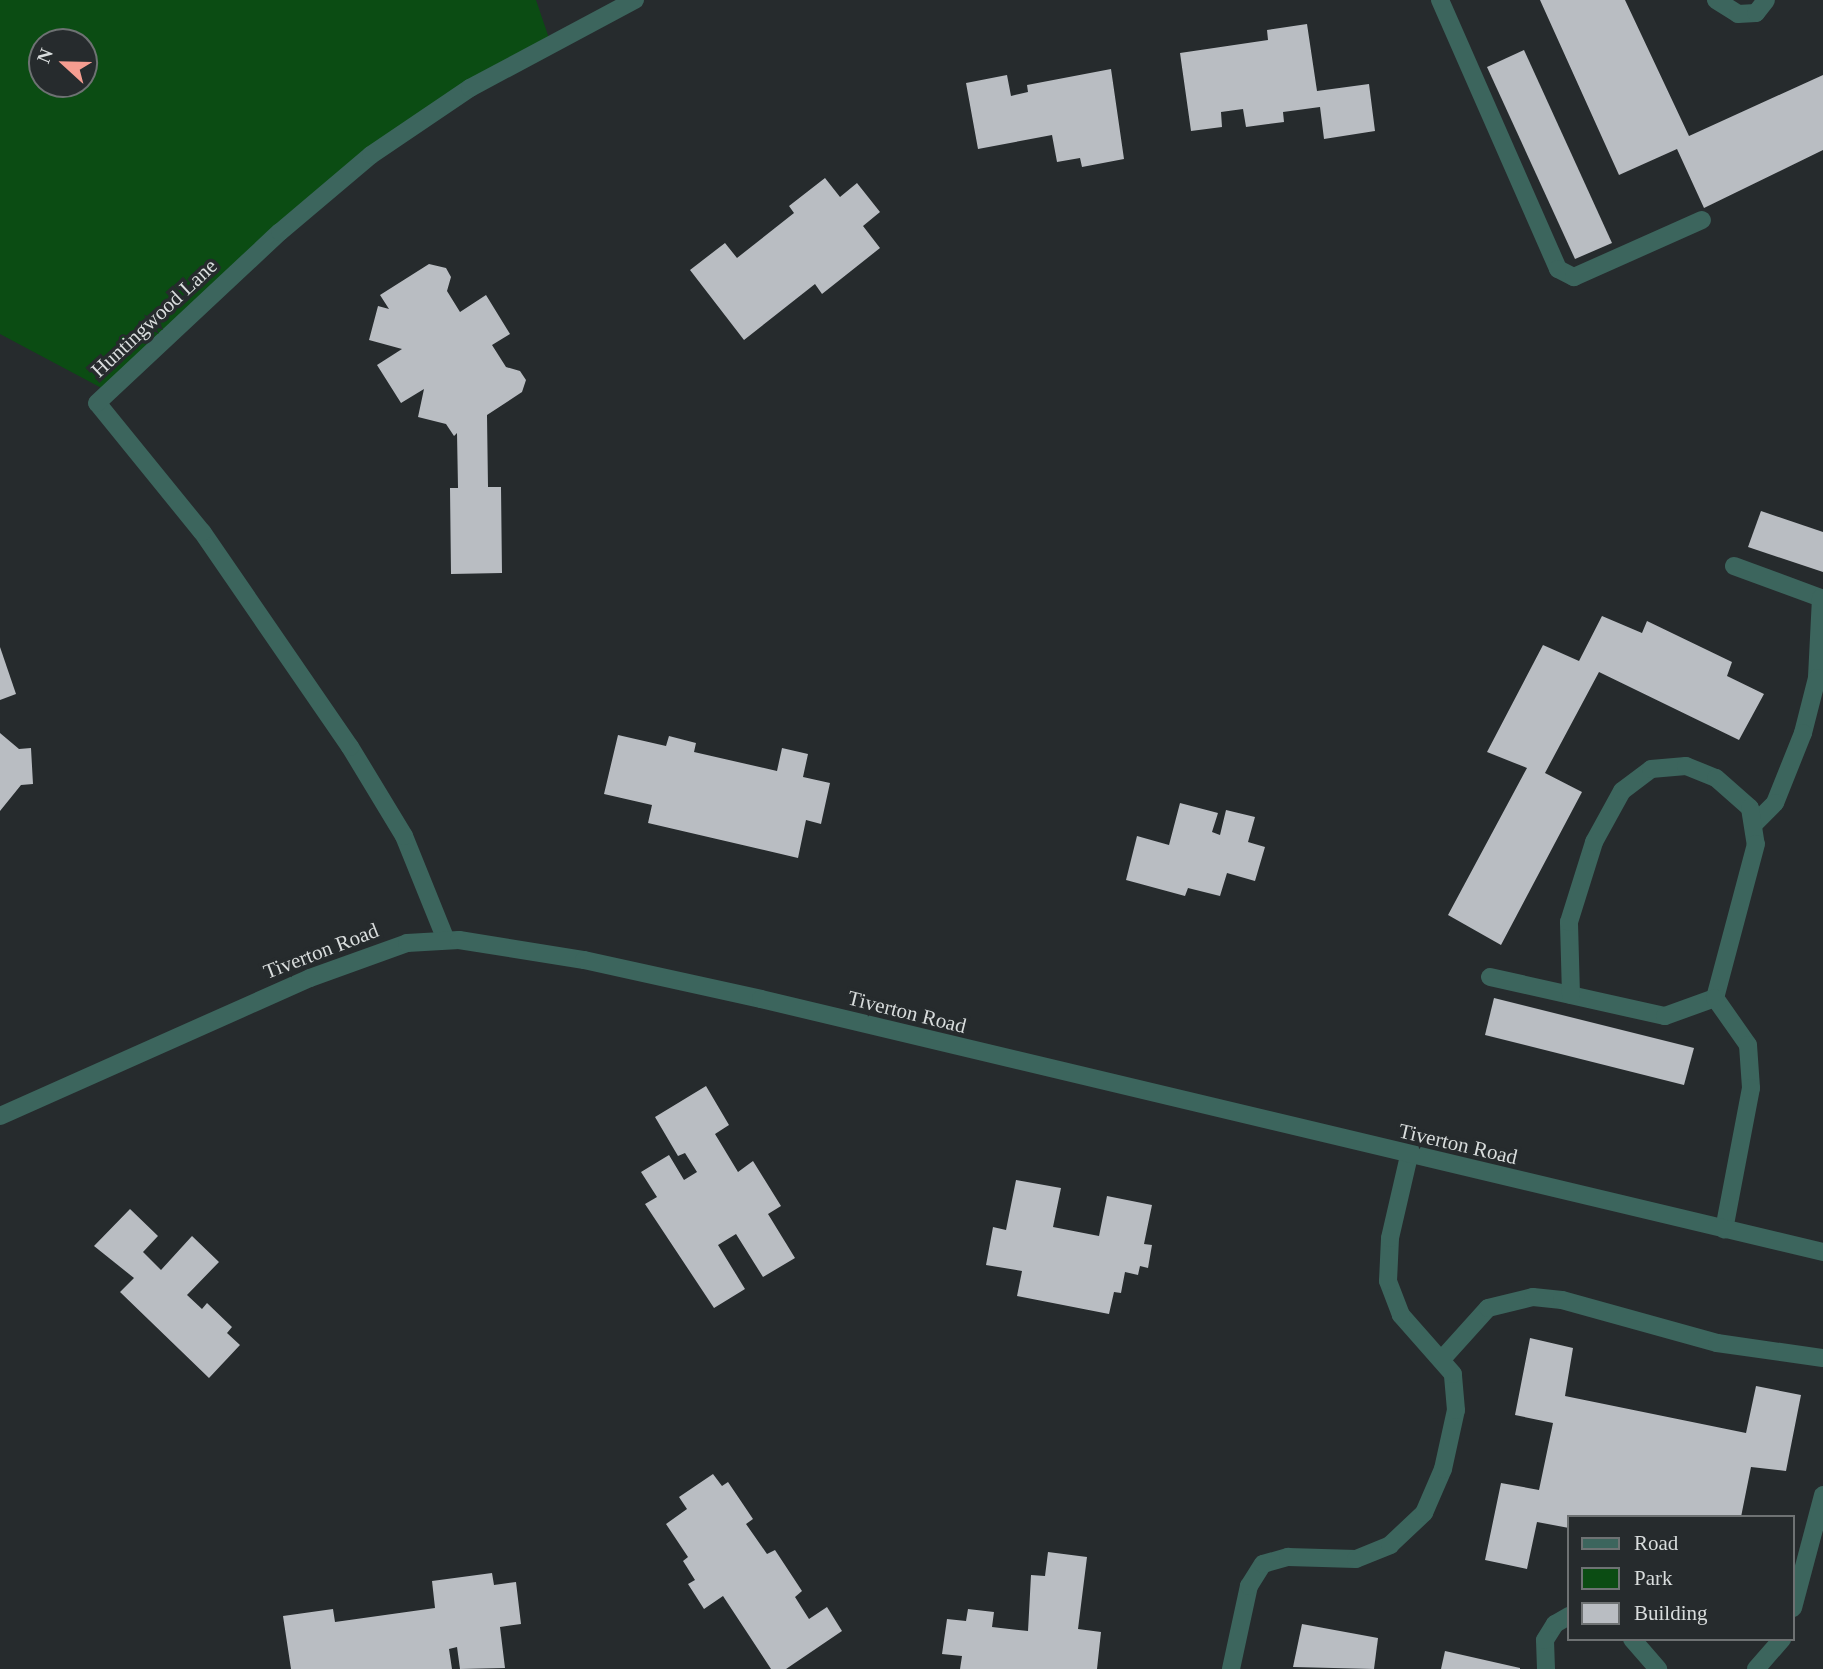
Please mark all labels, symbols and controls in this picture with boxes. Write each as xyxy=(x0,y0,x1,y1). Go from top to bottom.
north arrow xyxy=(28,28,98,98)
text: N xyxy=(33,45,57,66)
street label: Huntingwood Lane xyxy=(86,253,222,383)
street label: Tiverton Road xyxy=(260,918,382,984)
street label: Tiverton Road xyxy=(845,985,969,1039)
street label: Tiverton Road xyxy=(1396,1118,1520,1170)
legend xyxy=(1568,1515,1795,1641)
text: Road xyxy=(1634,1531,1678,1555)
text: Park xyxy=(1634,1566,1673,1590)
text: Building xyxy=(1634,1601,1708,1625)

